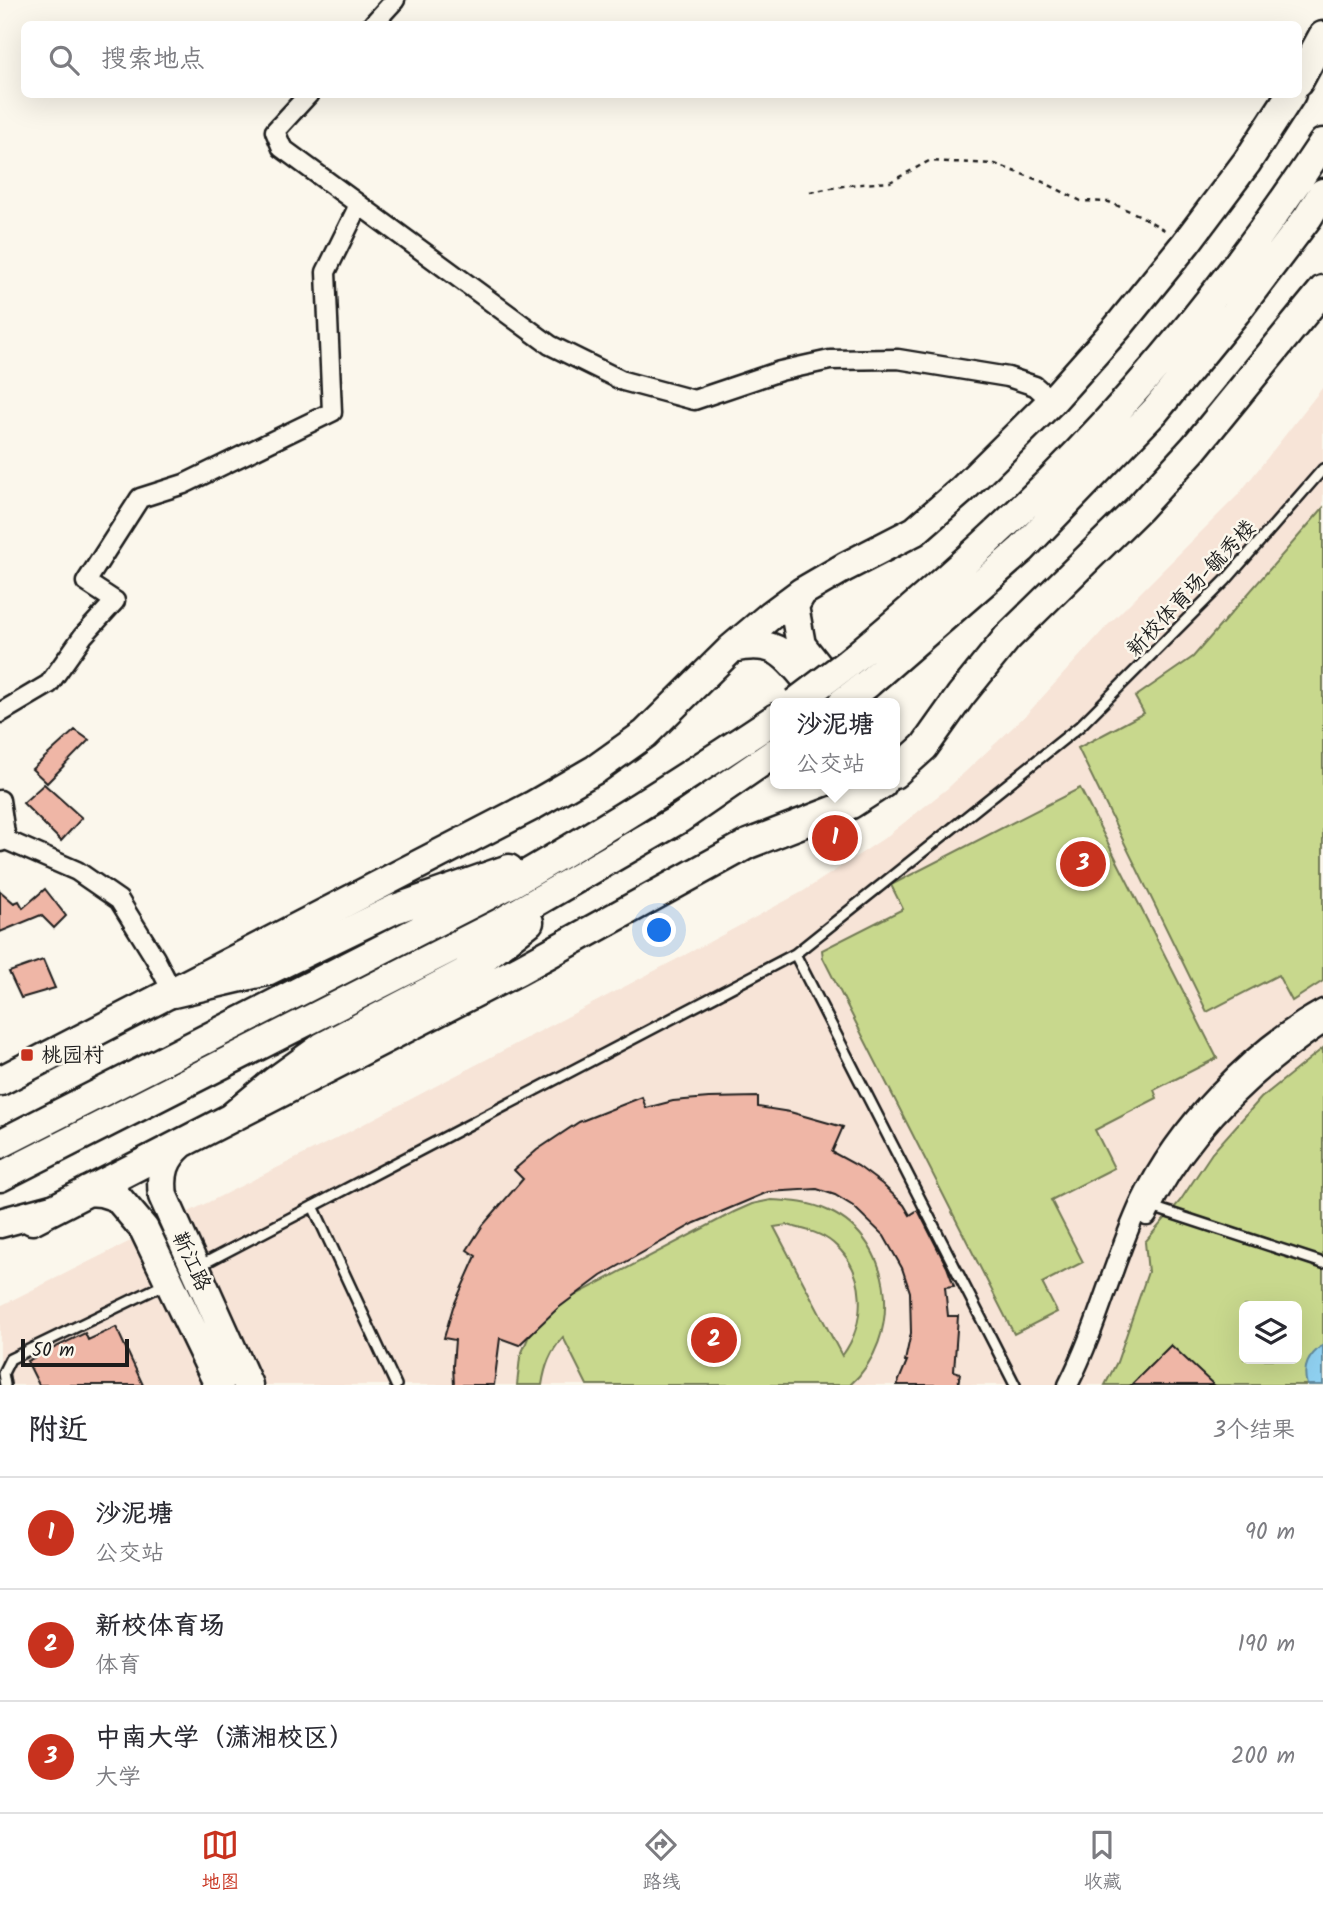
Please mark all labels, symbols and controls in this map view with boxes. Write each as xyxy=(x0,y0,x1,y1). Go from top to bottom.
search box xyxy=(21,21,1302,98)
text: 搜索地点 xyxy=(101,39,205,81)
icon: search xyxy=(45,41,83,79)
street label: 新校体育场-毓秀楼 xyxy=(1119,513,1265,665)
popup xyxy=(770,698,900,789)
text: 沙泥塘 xyxy=(796,705,874,747)
text: 公交站 xyxy=(796,747,865,783)
pin: 1 xyxy=(812,812,858,864)
pin: 3 xyxy=(1060,838,1106,890)
your location xyxy=(642,913,676,947)
place label: 桃园村 xyxy=(41,1040,104,1073)
marker: 桃园村 xyxy=(19,1047,35,1063)
street label: 靳江路 xyxy=(162,1226,219,1297)
map controls xyxy=(1239,1301,1302,1364)
button: layers xyxy=(1239,1301,1302,1364)
pin: 2 xyxy=(691,1314,737,1366)
scale bar xyxy=(21,1336,130,1368)
text: 50 m xyxy=(32,1336,74,1366)
text: 附近 xyxy=(28,1407,88,1455)
text: 3个结果 xyxy=(1213,1413,1295,1449)
text: 沙泥塘 xyxy=(95,1494,173,1536)
text: 1 xyxy=(48,1515,54,1551)
text: 90 m xyxy=(1245,1515,1295,1551)
text: 公交站 xyxy=(95,1536,164,1572)
text: 新校体育场 xyxy=(95,1606,225,1648)
text: 2 xyxy=(44,1627,58,1663)
text: 190 m xyxy=(1238,1627,1295,1663)
text: 体育 xyxy=(95,1648,141,1684)
text: 中南大学（潇湘校区） xyxy=(95,1718,355,1760)
text: 3 xyxy=(45,1739,57,1775)
text: 200 m xyxy=(1231,1739,1295,1775)
text: 大学 xyxy=(95,1760,141,1796)
tab: 地图 xyxy=(201,1826,240,1898)
tab: 路线 xyxy=(642,1826,681,1898)
tab: 收藏 xyxy=(1083,1826,1122,1898)

